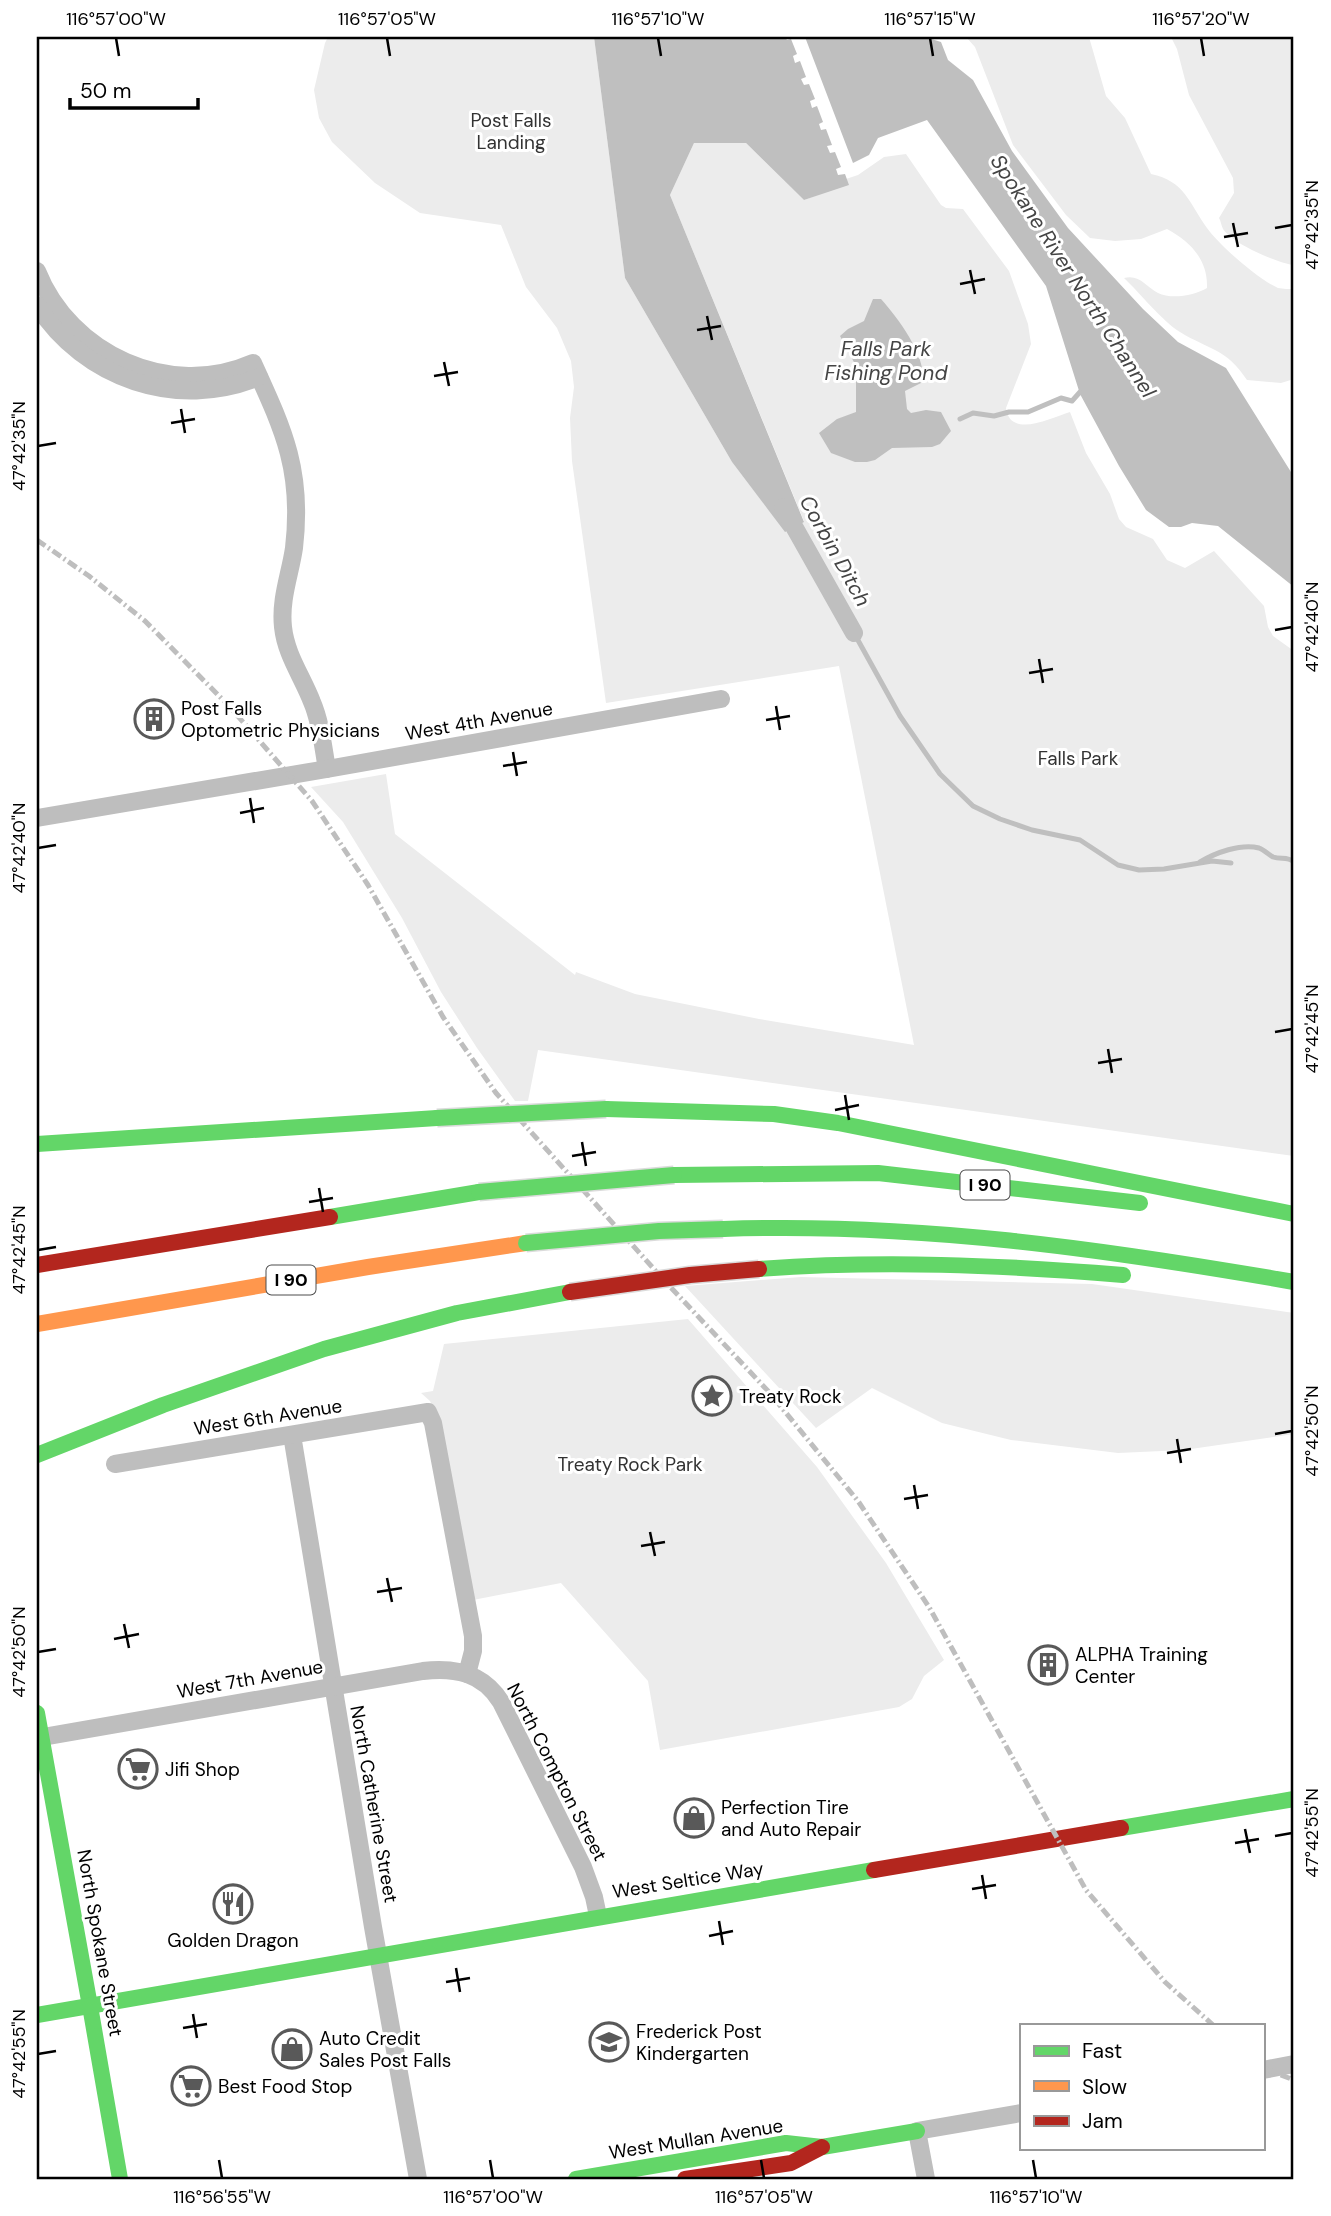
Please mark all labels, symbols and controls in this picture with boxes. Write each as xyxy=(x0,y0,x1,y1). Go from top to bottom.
text: 116°57'00"W xyxy=(66,7,166,31)
text: 116°57'05"W xyxy=(338,7,436,31)
text: 116°57'10"W xyxy=(612,7,705,31)
text: 116°57'15"W xyxy=(884,7,976,31)
text: 116°57'20"W xyxy=(1152,7,1250,31)
scale bar xyxy=(70,66,198,110)
text: 50 m xyxy=(80,77,131,105)
park label: Post Falls Landing xyxy=(470,108,552,155)
water label: Spokane River North Channel xyxy=(984,149,1162,403)
text: 47°42'35"N xyxy=(1300,180,1324,270)
water label: Falls Park Fishing Pond xyxy=(825,335,948,387)
text: 47°42'35"N xyxy=(7,401,31,491)
water label: Corbin Ditch xyxy=(793,490,877,612)
text: 47°42'40"N xyxy=(1300,582,1324,672)
place label: Post Falls Optometric Physicians xyxy=(181,696,380,743)
street label: West 4th Avenue xyxy=(403,696,555,746)
building icon: Post Falls Optometric Physicians xyxy=(133,698,175,740)
park label: Falls Park xyxy=(1038,746,1119,771)
text: 47°42'40"N xyxy=(7,803,31,893)
text: 47°42'45"N xyxy=(1300,984,1324,1074)
road number: I 90 xyxy=(960,1170,1010,1200)
text: 47°42'45"N xyxy=(7,1205,31,1295)
road number: I 90 xyxy=(266,1266,316,1294)
place icon: Treaty Rock xyxy=(691,1375,733,1417)
place label: Treaty Rock xyxy=(739,1384,842,1409)
text: 47°42'50"N xyxy=(1300,1385,1324,1477)
street label: West 6th Avenue xyxy=(192,1393,344,1441)
park label: Treaty Rock Park xyxy=(557,1452,703,1477)
text: 47°42'50"N xyxy=(7,1606,31,1698)
place label: ALPHA Training Center xyxy=(1075,1642,1208,1689)
building icon: ALPHA Training Center xyxy=(1027,1644,1069,1686)
street label: West 7th Avenue xyxy=(175,1654,325,1704)
street label: North Compton Street xyxy=(501,1679,613,1865)
street label: North Catherine Street xyxy=(344,1703,404,1905)
supermarket icon: Jifi Shop xyxy=(117,1748,159,1790)
place label: Jifi Shop xyxy=(165,1757,240,1782)
text: 47°42'55"N xyxy=(1300,1788,1324,1878)
place label: Perfection Tire and Auto Repair xyxy=(721,1795,861,1842)
shop icon: Perfection Tire and Auto Repair xyxy=(673,1797,715,1839)
street label: North Spokane Street xyxy=(71,1848,129,2038)
street label: West Seltice Way xyxy=(611,1856,766,1904)
restaurant icon: Golden Dragon xyxy=(212,1883,254,1925)
place label: Golden Dragon xyxy=(167,1928,299,1953)
text: 47°42'55"N xyxy=(7,2009,31,2099)
place label: Frederick Post Kindergarten xyxy=(636,2019,762,2066)
school or university icon: Frederick Post Kindergarten xyxy=(588,2021,630,2063)
legend xyxy=(1020,2024,1264,2150)
place label: Auto Credit Sales Post Falls xyxy=(319,2026,451,2073)
shop icon: Auto Credit Sales Post Falls xyxy=(271,2028,313,2070)
text: Fast xyxy=(1082,2037,1122,2065)
supermarket icon: Best Food Stop xyxy=(170,2065,212,2107)
text: Slow xyxy=(1082,2073,1127,2101)
place label: Best Food Stop xyxy=(218,2074,353,2099)
text: Jam xyxy=(1082,2107,1123,2135)
street label: West Mullan Avenue xyxy=(607,2113,785,2165)
text: 116°56'55"W xyxy=(173,2185,271,2209)
text: 116°57'00"W xyxy=(443,2185,543,2209)
text: 116°57'05"W xyxy=(715,2185,813,2209)
text: 116°57'10"W xyxy=(990,2185,1083,2209)

